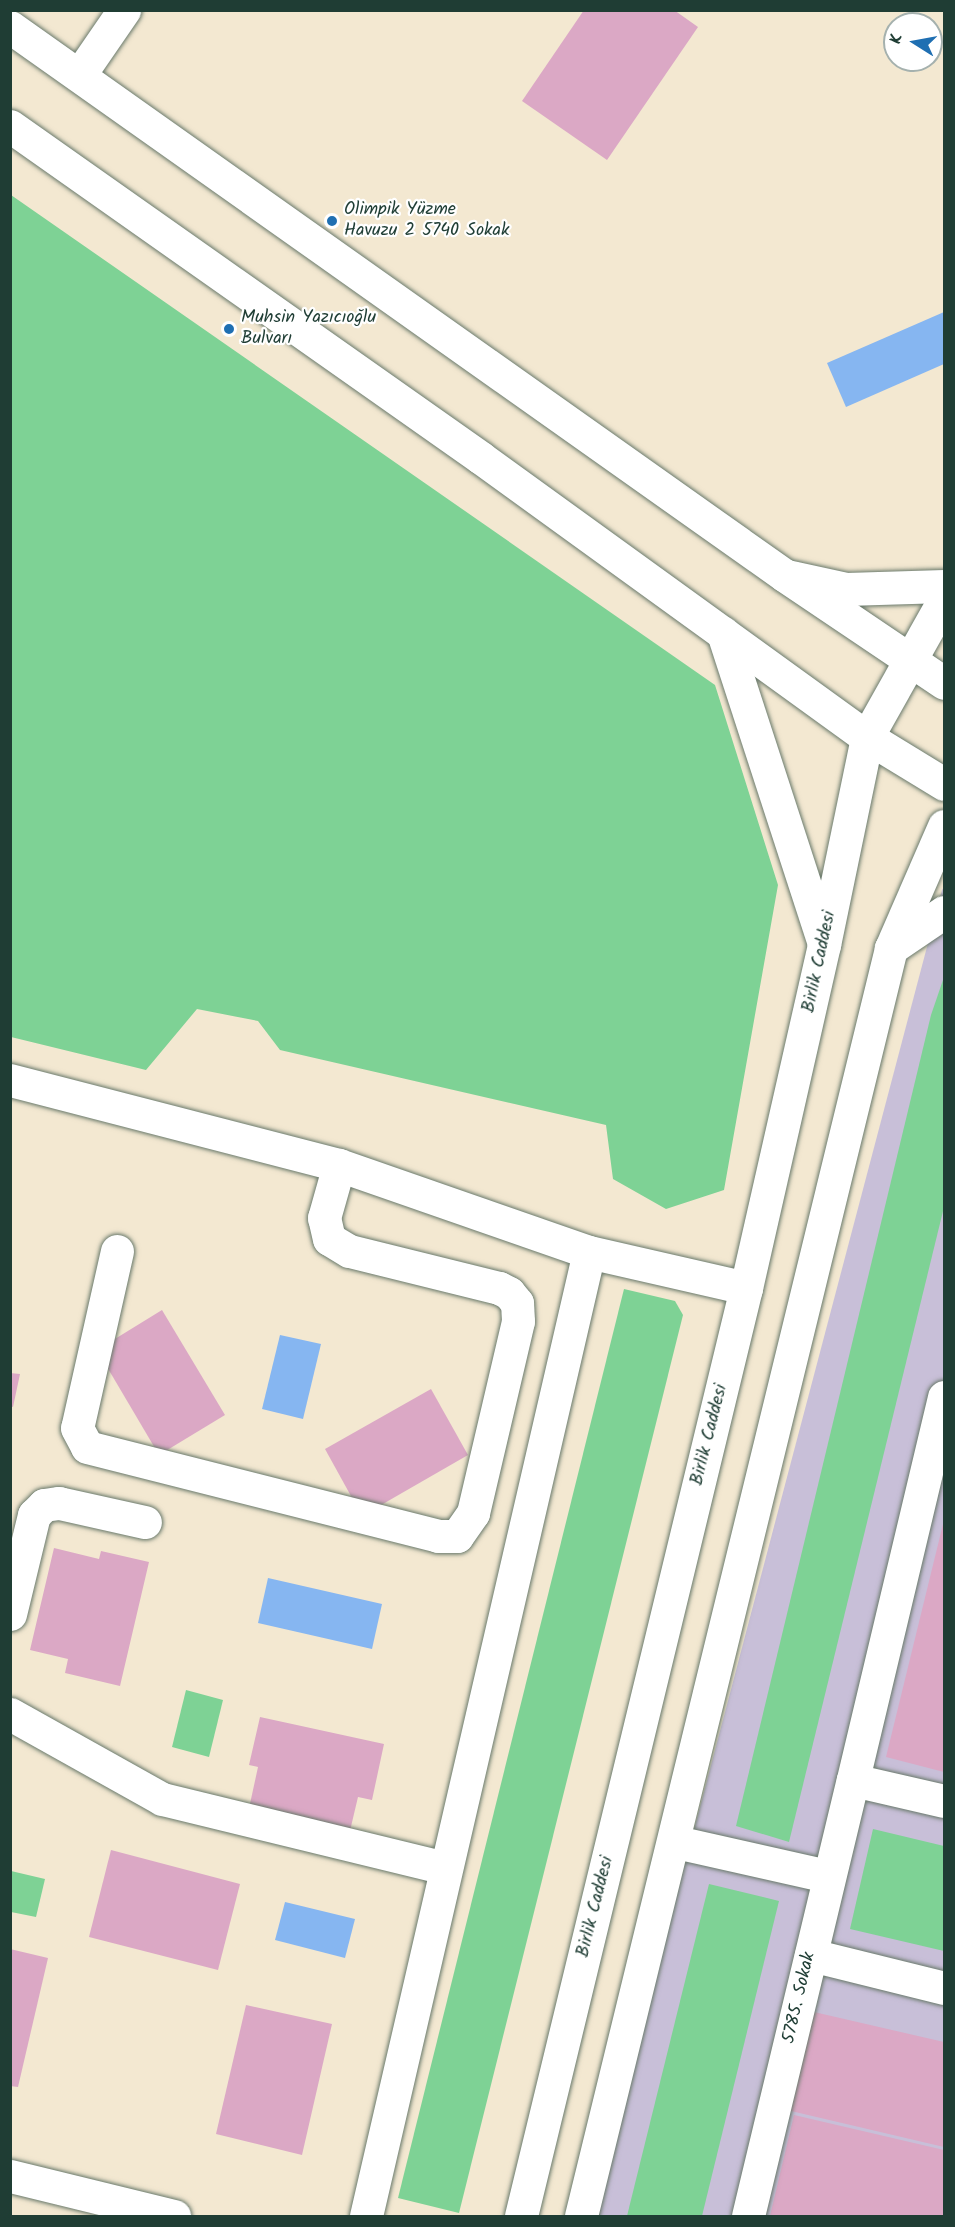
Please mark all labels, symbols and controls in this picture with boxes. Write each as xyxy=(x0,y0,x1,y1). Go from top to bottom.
north arrow xyxy=(883,12,943,72)
text: K xyxy=(884,32,910,46)
place label: Olimpik Yüzme Havuzu 2 5740 Sokak xyxy=(344,200,509,242)
marker: Olimpik Yüzme Havuzu 2 5740 Sokak xyxy=(325,214,339,228)
place label: Muhsin Yazıcıoğlu Bulvarı xyxy=(241,308,376,350)
marker: Muhsin Yazıcıoğlu Bulvarı xyxy=(222,322,236,336)
street label: Birlik Caddesi xyxy=(799,909,841,1015)
street label: Birlik Caddesi xyxy=(687,1382,733,1488)
street label: Birlik Caddesi xyxy=(573,1854,619,1960)
street label: 5785. Sokak xyxy=(779,1950,821,2046)

